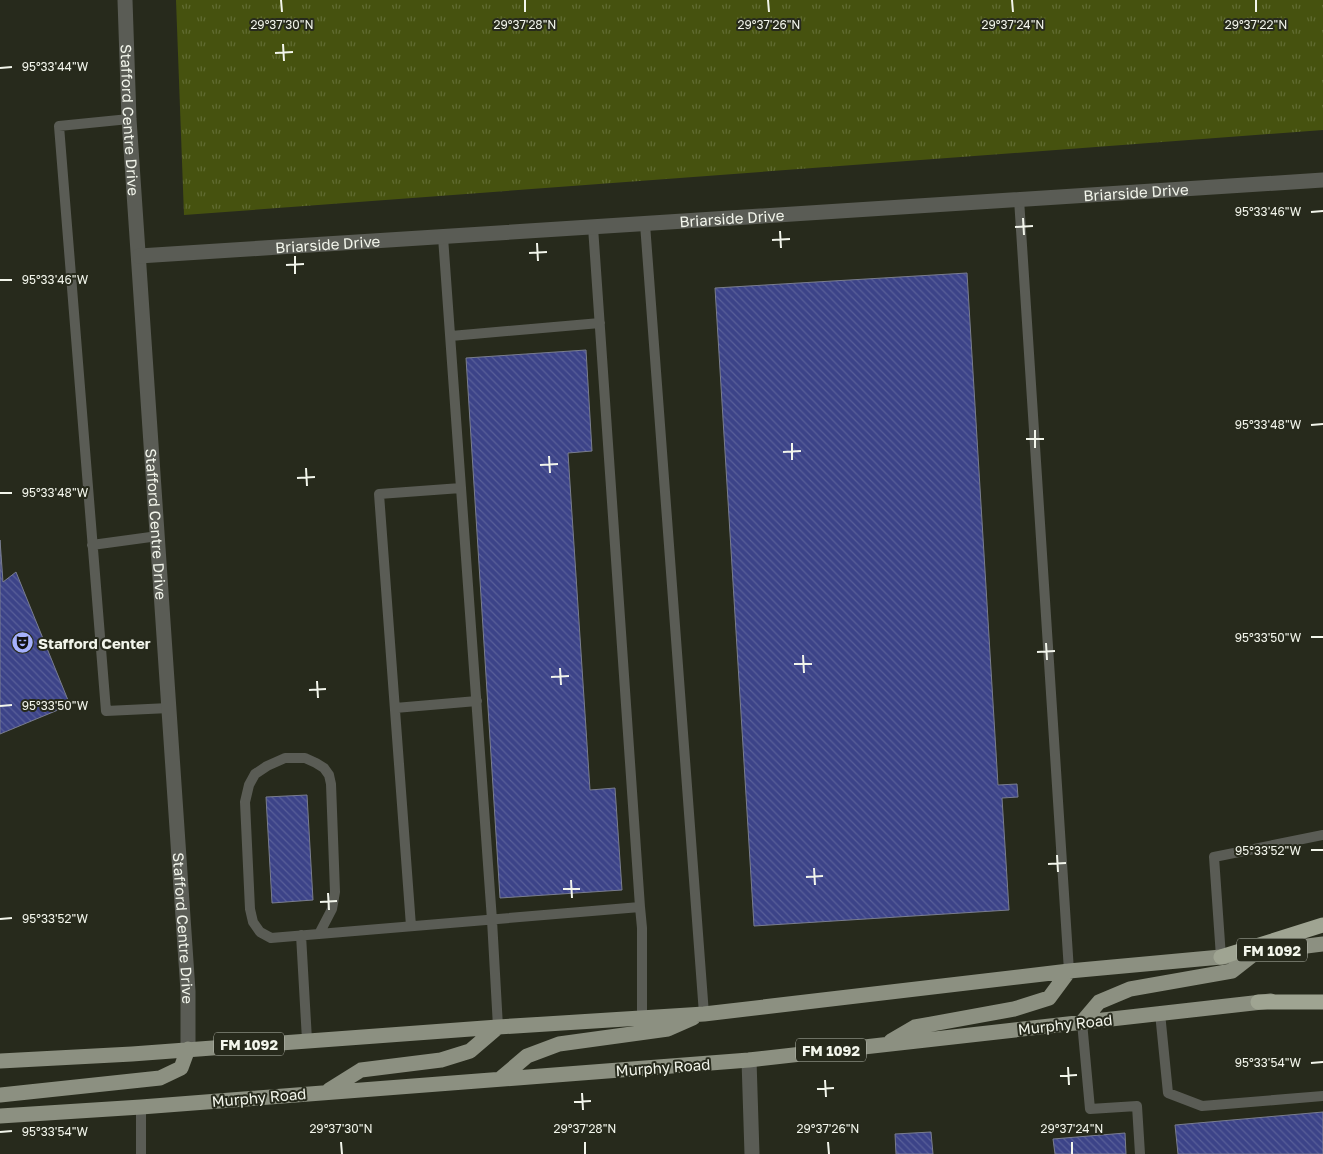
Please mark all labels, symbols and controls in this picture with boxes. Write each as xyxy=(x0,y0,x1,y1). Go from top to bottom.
text: 29°37'30"N xyxy=(250,17,314,32)
text: 29°37'28"N xyxy=(493,17,557,32)
text: 29°37'26"N xyxy=(738,17,800,32)
text: 29°37'24"N xyxy=(981,17,1045,32)
text: 29°37'22"N xyxy=(1225,17,1287,32)
street label: Stafford Centre Drive xyxy=(117,44,143,197)
text: 95°33'44"W xyxy=(22,59,89,74)
street label: Briarside Drive xyxy=(1083,180,1189,204)
text: 95°33'46"W xyxy=(1235,204,1302,219)
street label: Briarside Drive xyxy=(679,206,785,230)
street label: Briarside Drive xyxy=(275,232,381,256)
text: 95°33'46"W xyxy=(22,272,89,287)
text: 95°33'48"W xyxy=(1235,417,1302,432)
street label: Stafford Centre Drive xyxy=(142,448,171,601)
text: 95°33'48"W xyxy=(22,485,89,500)
text: 95°33'50"W xyxy=(1235,630,1302,645)
theatre icon: Stafford Center xyxy=(10,631,34,655)
place label: Stafford Center xyxy=(38,634,151,652)
text: 95°33'50"W xyxy=(22,698,89,713)
text: 95°33'52"W xyxy=(1235,843,1301,858)
street label: Stafford Centre Drive xyxy=(170,852,197,1004)
text: 95°33'52"W xyxy=(22,911,88,926)
road number: FM 1092 xyxy=(1237,938,1307,962)
street label: Murphy Road xyxy=(1017,1010,1113,1038)
road number: FM 1092 xyxy=(214,1032,284,1056)
road number: FM 1092 xyxy=(796,1038,866,1062)
street label: Murphy Road xyxy=(615,1055,711,1079)
text: 95°33'54"W xyxy=(1235,1055,1302,1070)
street label: Murphy Road xyxy=(211,1084,307,1110)
text: 29°37'30"N xyxy=(309,1121,373,1136)
text: 29°37'28"N xyxy=(553,1121,617,1136)
text: 29°37'26"N xyxy=(797,1121,859,1136)
text: 29°37'24"N xyxy=(1040,1121,1104,1136)
text: 95°33'54"W xyxy=(22,1124,89,1139)

